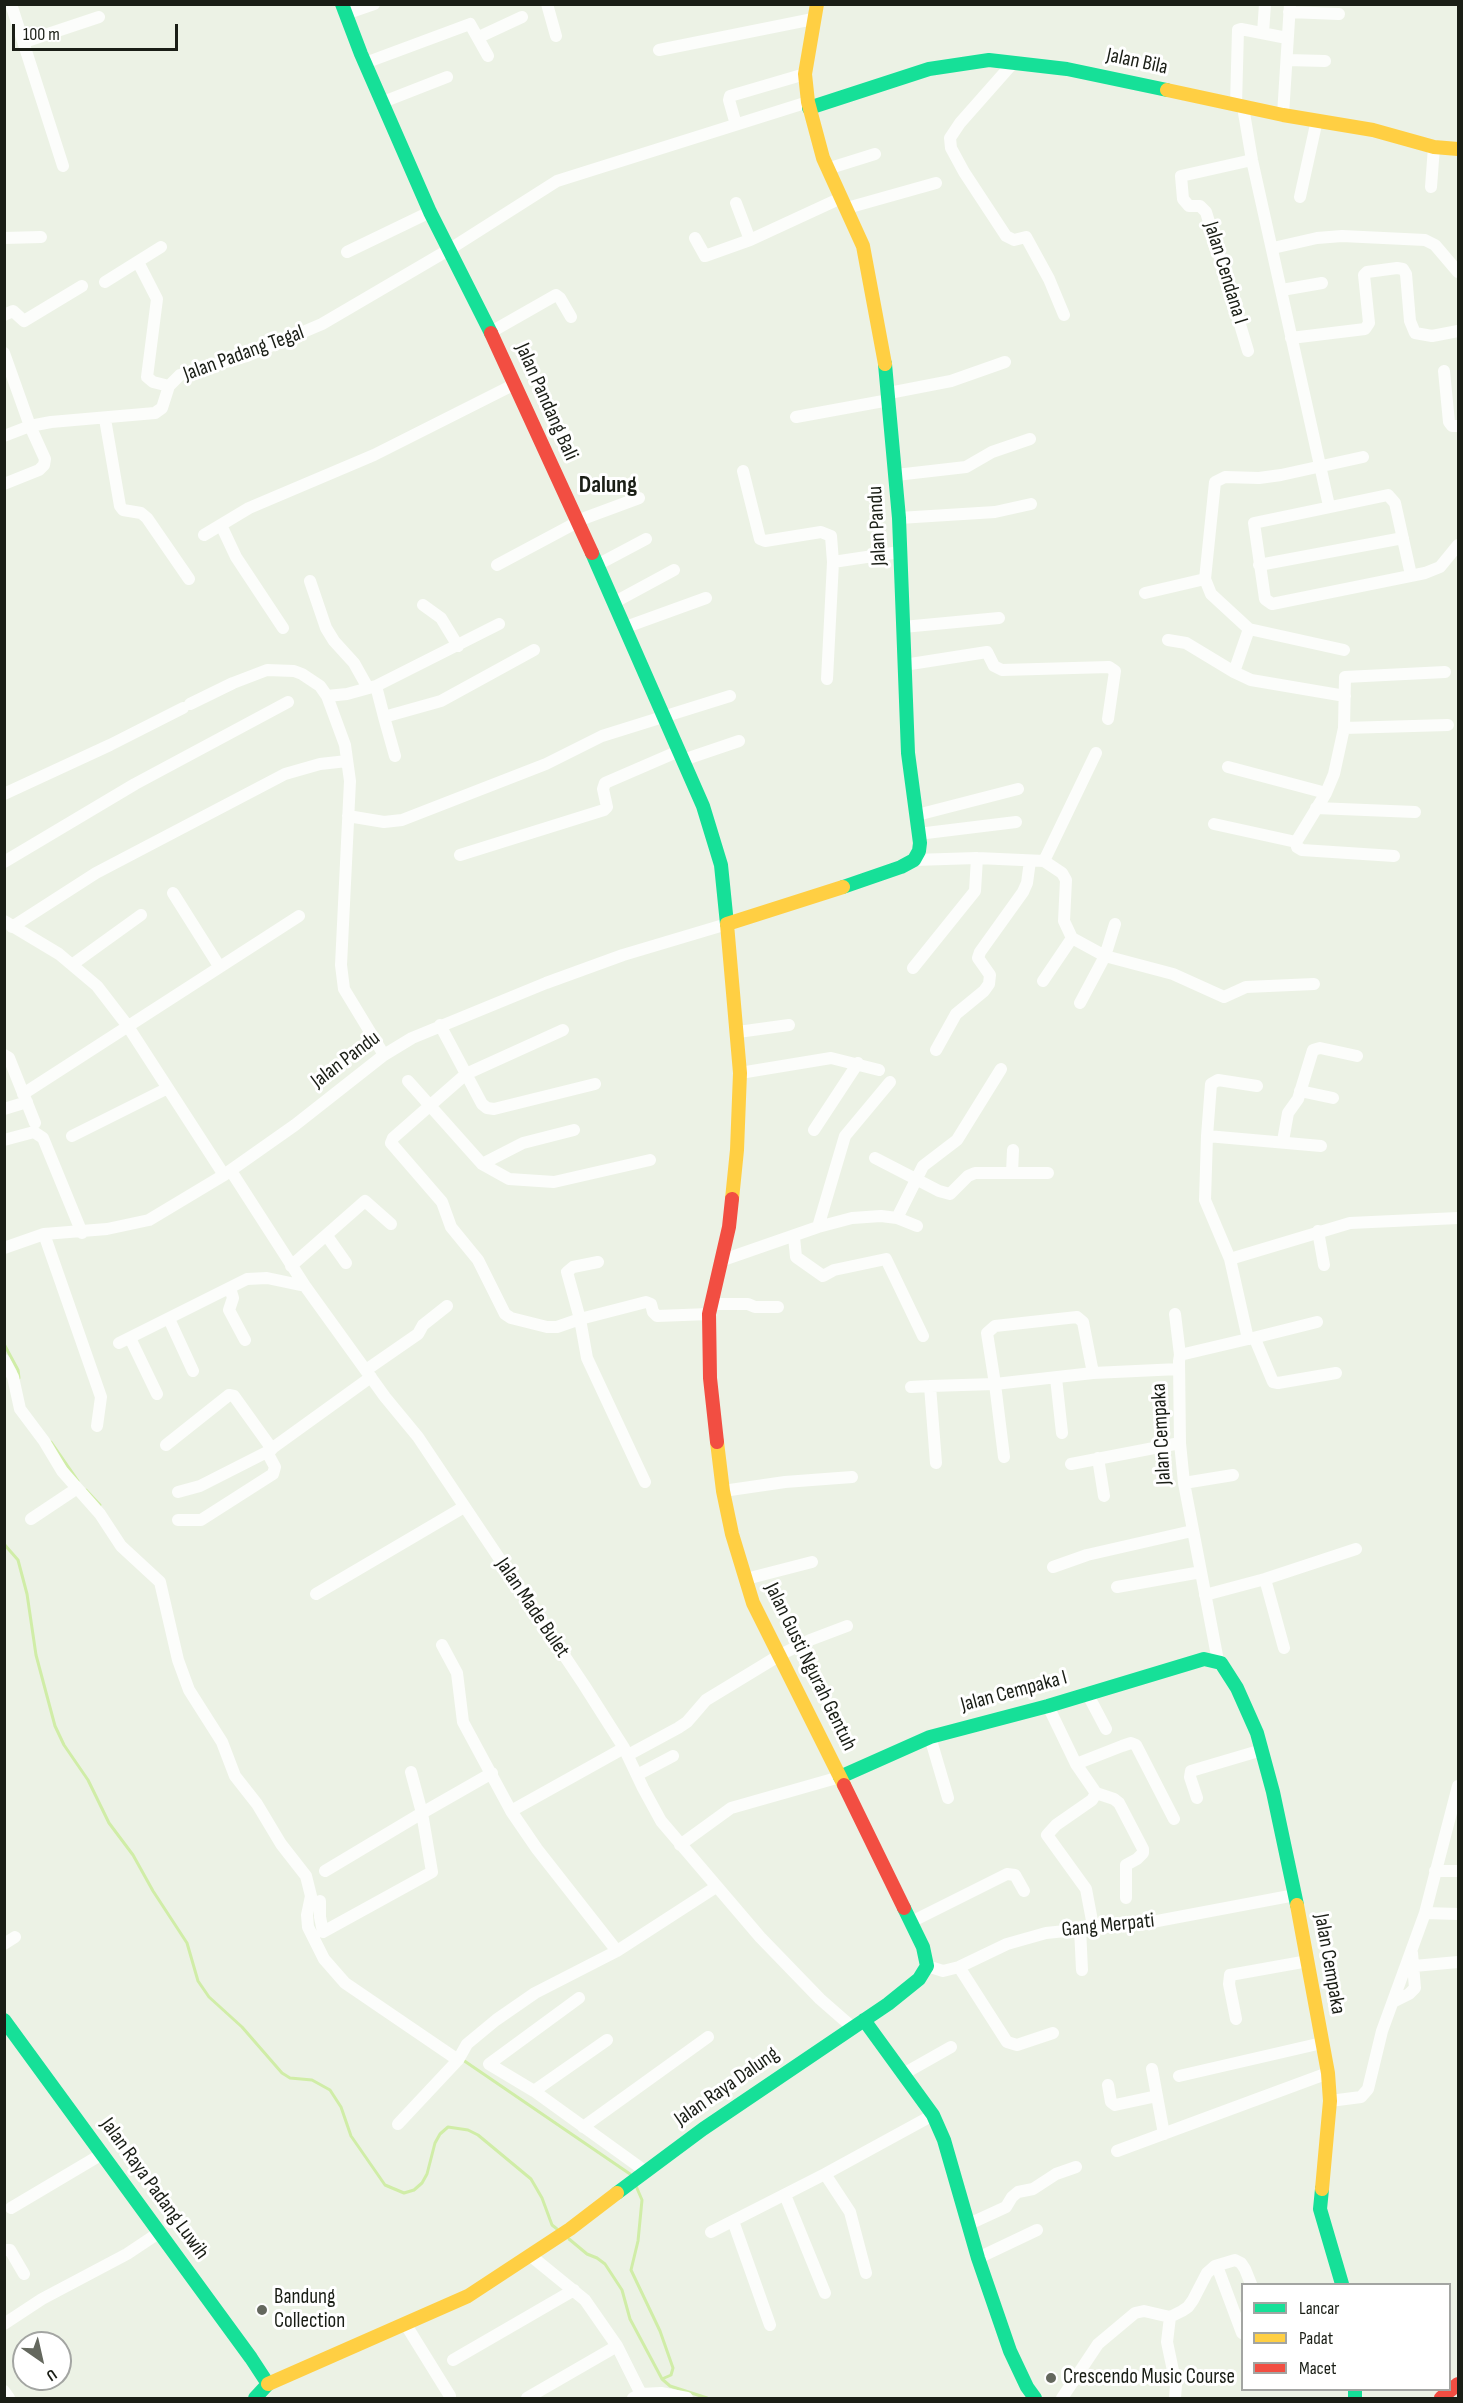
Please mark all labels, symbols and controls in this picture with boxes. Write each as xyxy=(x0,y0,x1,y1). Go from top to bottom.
scale bar xyxy=(15,12,182,50)
text: 100 m xyxy=(23,24,60,45)
street label: Jalan Bila xyxy=(1104,43,1170,81)
street label: Jalan Cendana I xyxy=(1198,219,1252,327)
street label: Jalan Padang Tegal xyxy=(180,321,308,387)
street label: Jalan Pandang Bali xyxy=(509,339,583,465)
district label: Dalung xyxy=(579,472,637,500)
street label: Jalan Pandu xyxy=(863,485,893,567)
street label: Jalan Pandu xyxy=(307,1026,385,1094)
street label: Jalan Cempaka xyxy=(1147,1383,1177,1485)
street label: Jalan Made Bulet xyxy=(490,1553,574,1663)
street label: Jalan Gusti Ngurah Gentuh xyxy=(758,1579,862,1755)
street label: Jalan Cempaka I xyxy=(958,1666,1070,1718)
street label: Gang Merpati xyxy=(1060,1909,1156,1943)
street label: Jalan Cempaka xyxy=(1308,1912,1350,2016)
street label: Jalan Raya Dalung xyxy=(670,2042,784,2132)
street label: Jalan Raya Padang Luwih xyxy=(94,2113,214,2265)
legend xyxy=(1241,2283,1451,2391)
place label: Bandung Collection xyxy=(274,2285,345,2335)
text: Lancar xyxy=(1299,2298,1339,2319)
marker: Bandung Collection xyxy=(255,2303,269,2317)
text: Padat xyxy=(1299,2328,1333,2349)
north arrow xyxy=(12,2331,72,2391)
text: Macet xyxy=(1299,2358,1336,2379)
text: U xyxy=(42,2364,60,2385)
place label: Crescendo Music Course xyxy=(1063,2365,1235,2391)
marker: Crescendo Music Course xyxy=(1044,2371,1058,2385)

